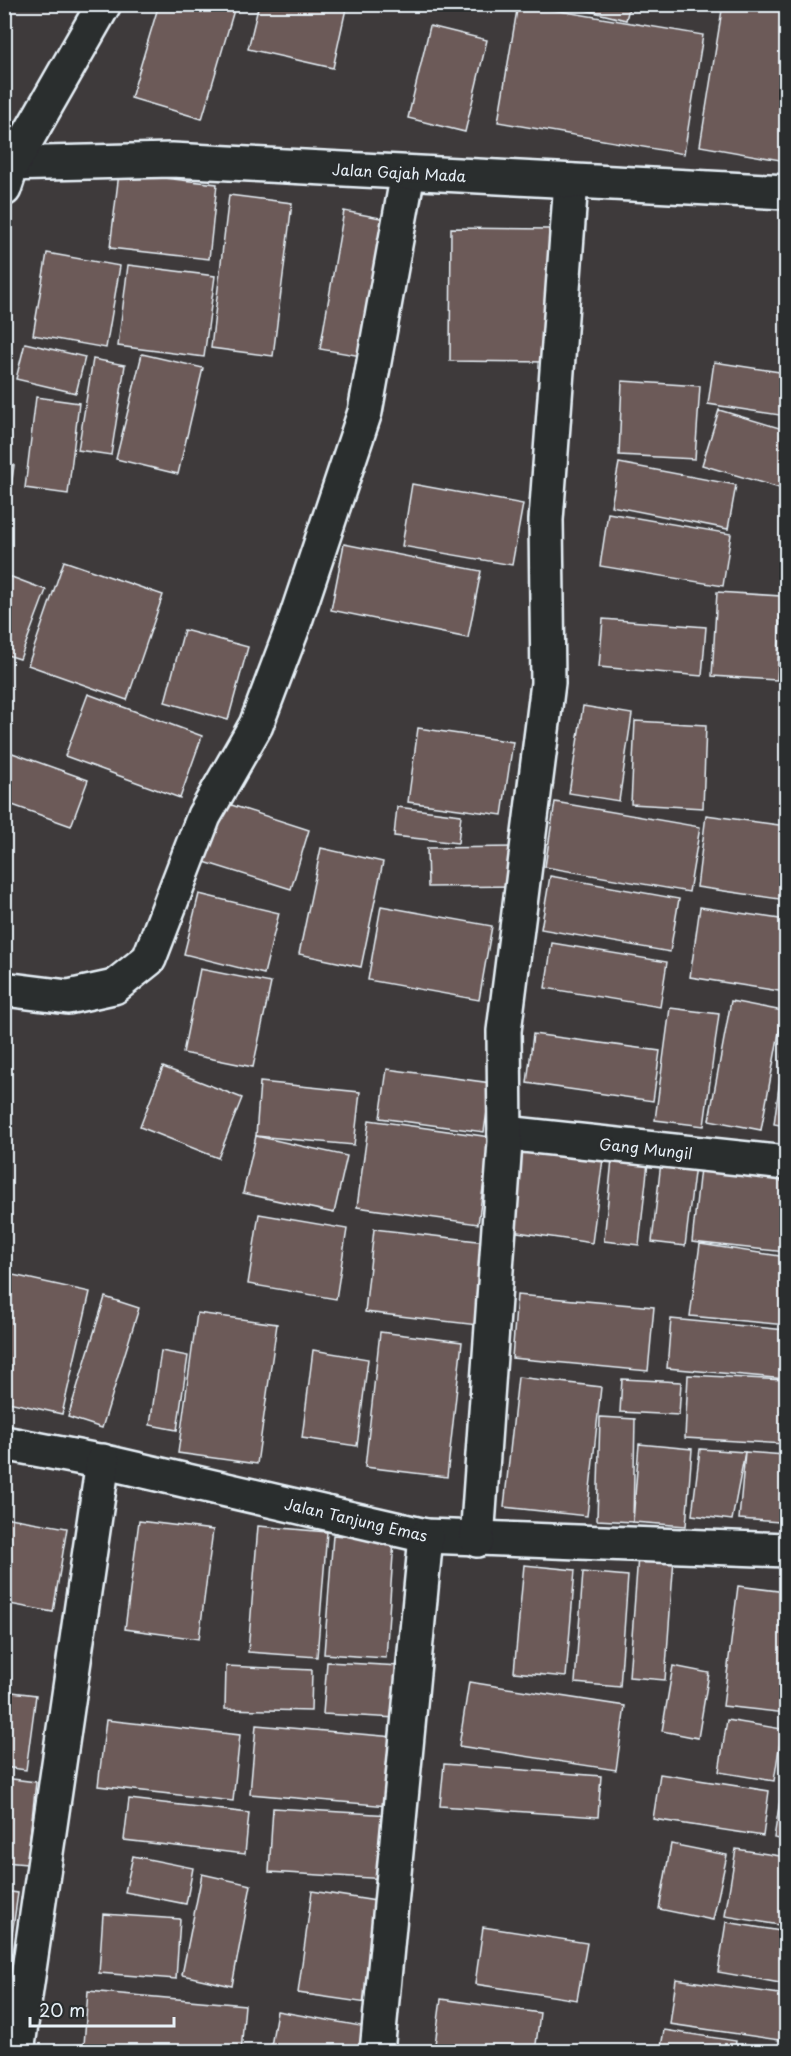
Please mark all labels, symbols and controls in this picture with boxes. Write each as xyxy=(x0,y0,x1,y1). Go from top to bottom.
street label: Jalan Gajah Mada xyxy=(331,157,467,187)
street label: Gang Mungil xyxy=(598,1132,694,1164)
street label: Jalan Tanjung Emas xyxy=(282,1491,430,1547)
scale bar xyxy=(30,1990,174,2028)
text: 20 m xyxy=(39,1996,85,2023)

